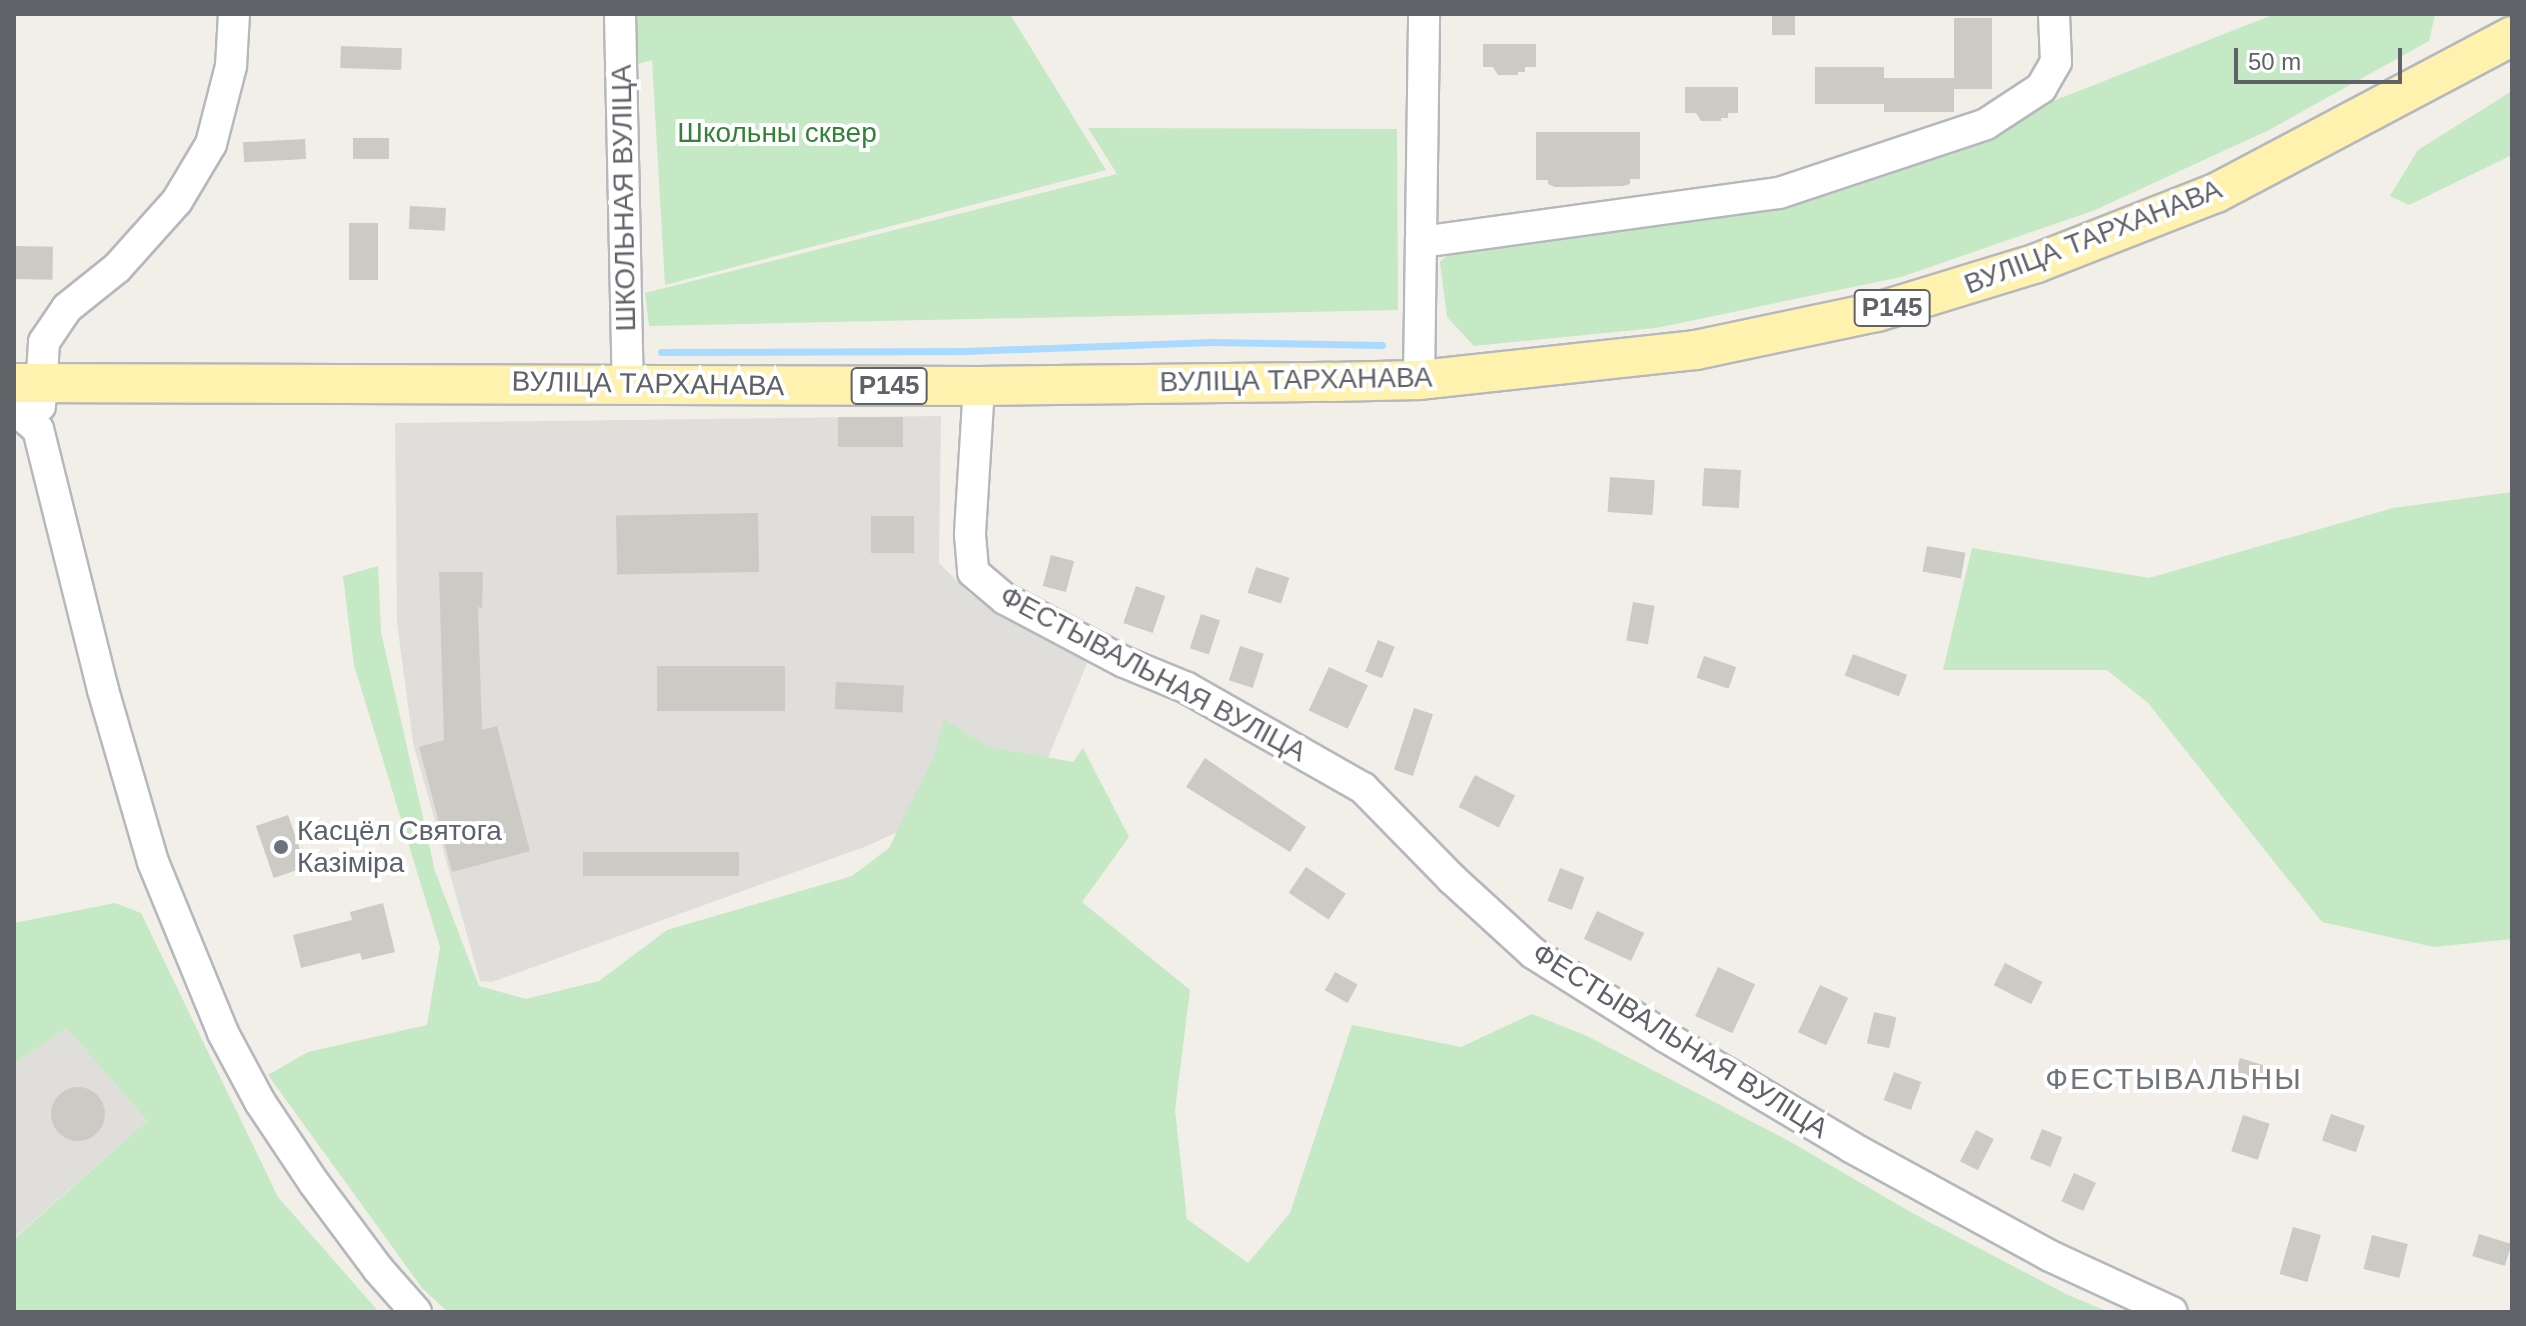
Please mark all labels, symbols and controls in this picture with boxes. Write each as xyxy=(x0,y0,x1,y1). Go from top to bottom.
scale bar xyxy=(2238,32,2406,82)
text: 50 m xyxy=(2248,48,2301,75)
street label: ШКОЛЬНАЯ ВУЛІЦА xyxy=(605,64,643,332)
park label: Школьны сквер xyxy=(677,116,877,150)
street label: ВУЛІЦА ТАРХАНАВА xyxy=(1960,172,2226,302)
road number: Р145 xyxy=(1852,286,1932,330)
street label: ВУЛІЦА ТАРХАНАВА xyxy=(1159,361,1433,399)
road number: Р145 xyxy=(849,364,929,408)
street label: ВУЛІЦА ТАРХАНАВА xyxy=(511,365,785,403)
street label: ФЕСТЫВАЛЬНАЯ ВУЛІЦА xyxy=(994,579,1312,769)
place label: Касцёл Святога Казіміра xyxy=(297,814,502,880)
marker: Касцёл Святога Казіміра xyxy=(272,838,290,856)
street label: ФЕСТЫВАЛЬНАЯ ВУЛІЦА xyxy=(1526,936,1834,1146)
district label: ФЕСТЫВАЛЬНЫ xyxy=(2045,1061,2303,1097)

